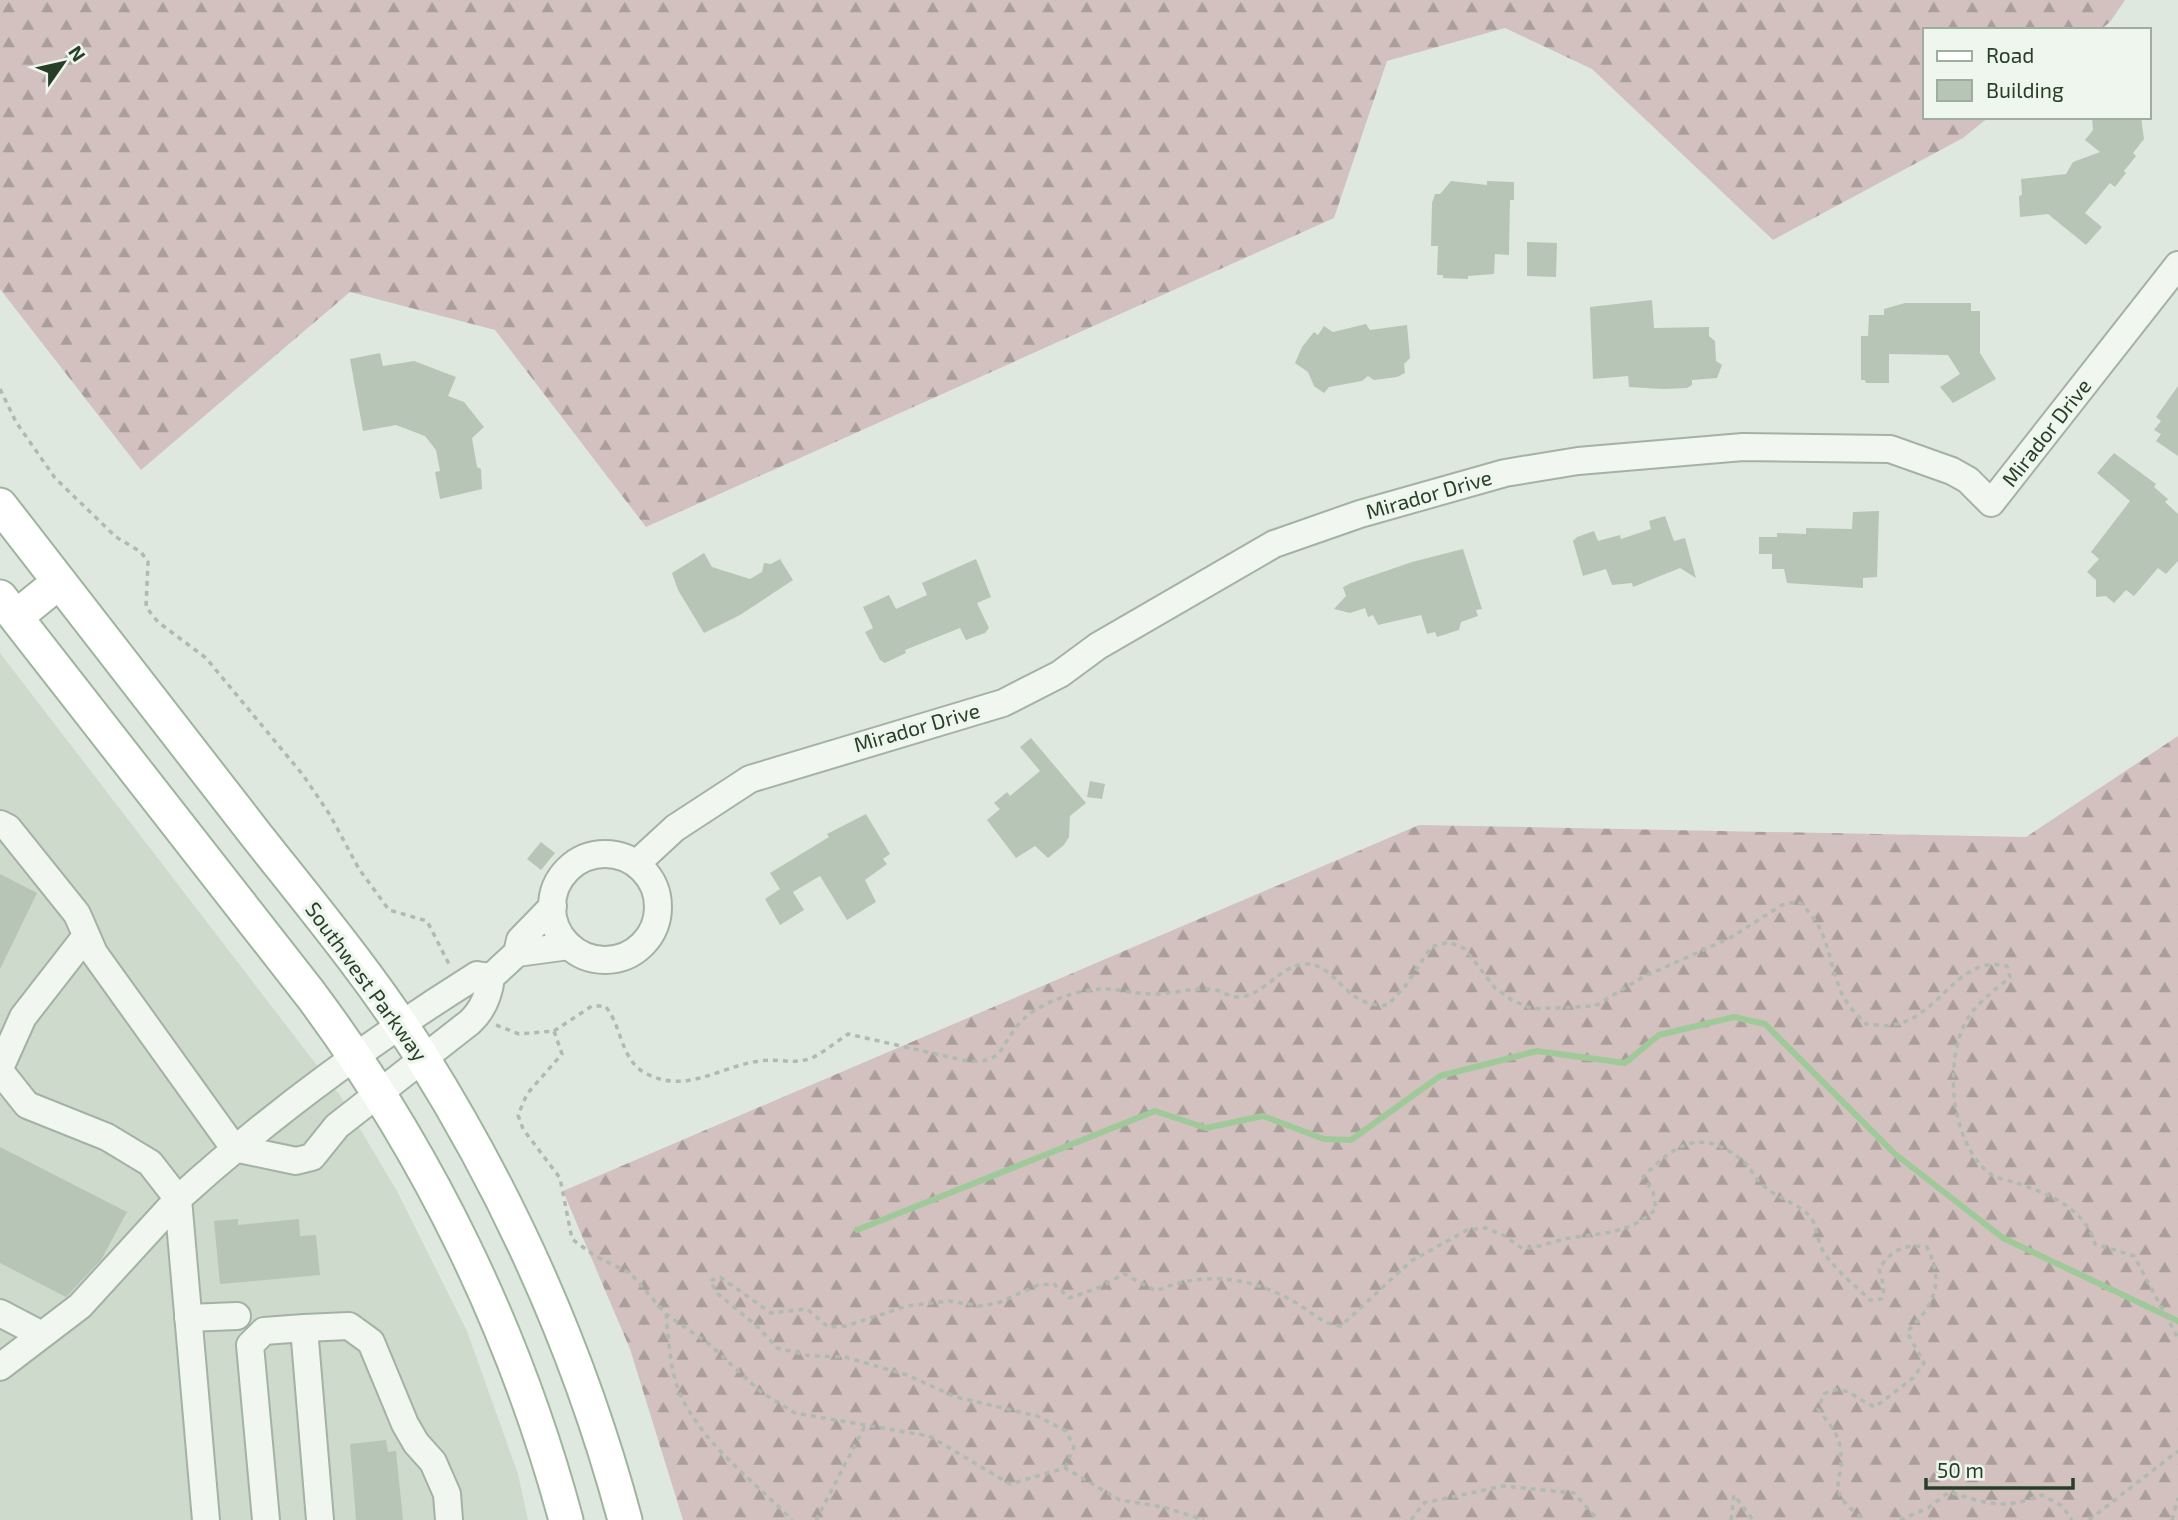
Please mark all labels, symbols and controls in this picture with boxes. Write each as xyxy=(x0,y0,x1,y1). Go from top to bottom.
north arrow xyxy=(28,28,98,98)
legend xyxy=(1923,28,2150,119)
text: N xyxy=(64,41,91,65)
text: Road xyxy=(1986,42,2034,67)
text: Building xyxy=(1986,77,2064,102)
street label: Mirador Drive xyxy=(1996,373,2096,491)
street label: Mirador Drive xyxy=(1363,464,1495,523)
street label: Mirador Drive xyxy=(851,697,983,756)
street label: Southwest Parkway xyxy=(301,897,433,1066)
scale bar xyxy=(1926,1446,2073,1490)
text: 50 m xyxy=(1937,1457,1984,1482)

